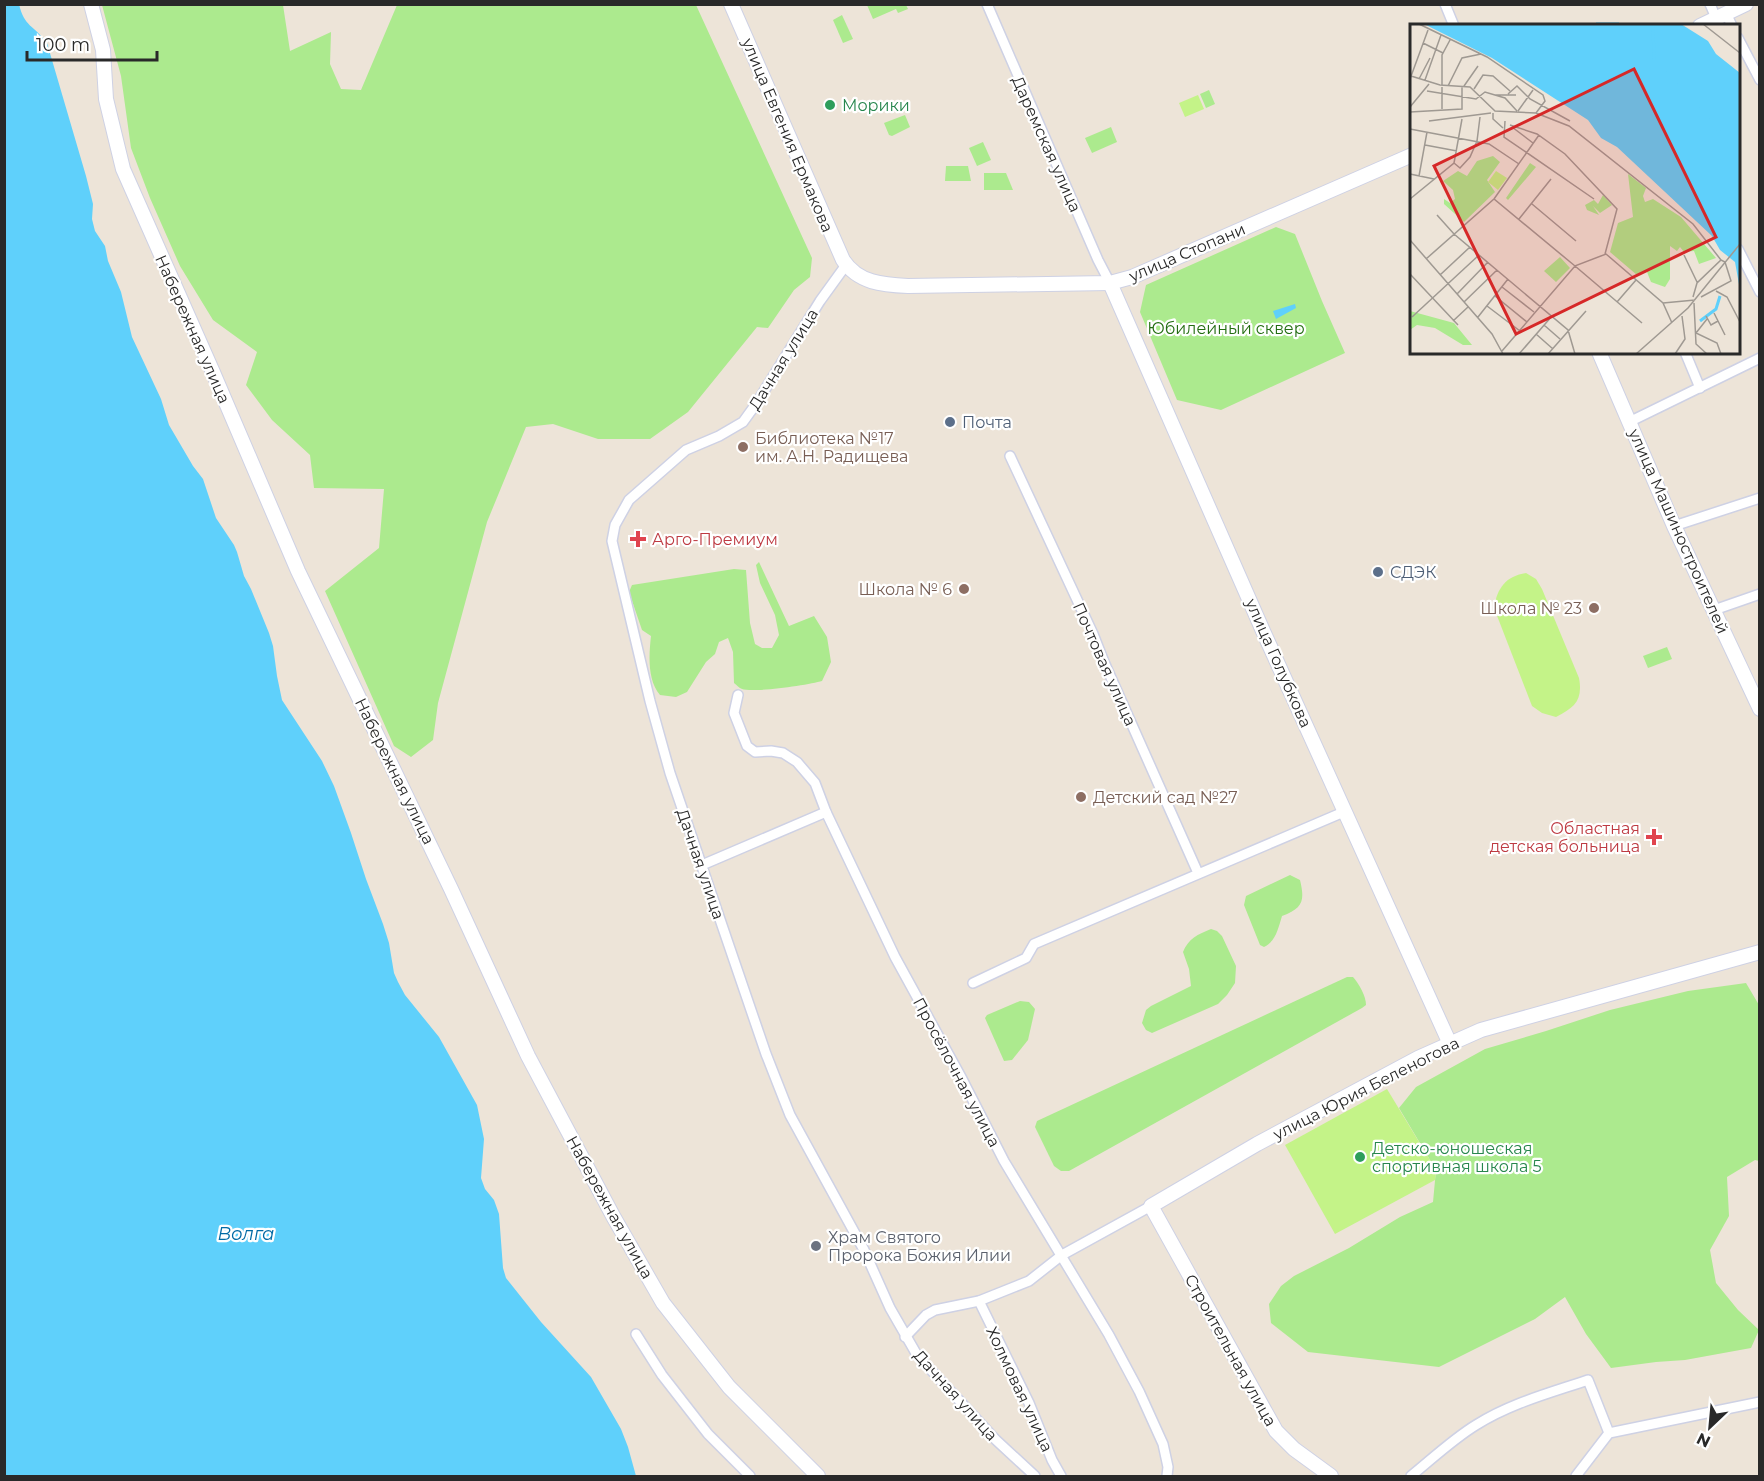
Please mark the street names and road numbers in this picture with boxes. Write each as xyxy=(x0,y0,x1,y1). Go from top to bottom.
street label: улица Евгения Ермакова xyxy=(738,34,837,235)
street label: Даремская улица xyxy=(1008,73,1085,215)
street label: улица Стопани xyxy=(1125,219,1248,286)
street label: Набережная улица xyxy=(151,252,234,406)
street label: Дачная улица xyxy=(745,305,822,413)
street label: улица Машиностроителей xyxy=(1624,425,1732,637)
street label: улица Голубкова xyxy=(1241,595,1316,731)
street label: Почтовая улица xyxy=(1069,599,1140,729)
street label: Набережная улица xyxy=(351,695,438,848)
street label: Дачная улица xyxy=(673,806,728,922)
street label: Просёлочная улица xyxy=(909,994,1004,1150)
street label: улица Юрия Беленогова xyxy=(1269,1033,1462,1144)
street label: Набережная улица xyxy=(562,1132,657,1282)
street label: Строительная улица xyxy=(1181,1271,1280,1430)
street label: Холмовая улица xyxy=(982,1324,1057,1455)
street label: Дачная улица xyxy=(910,1346,1001,1445)

